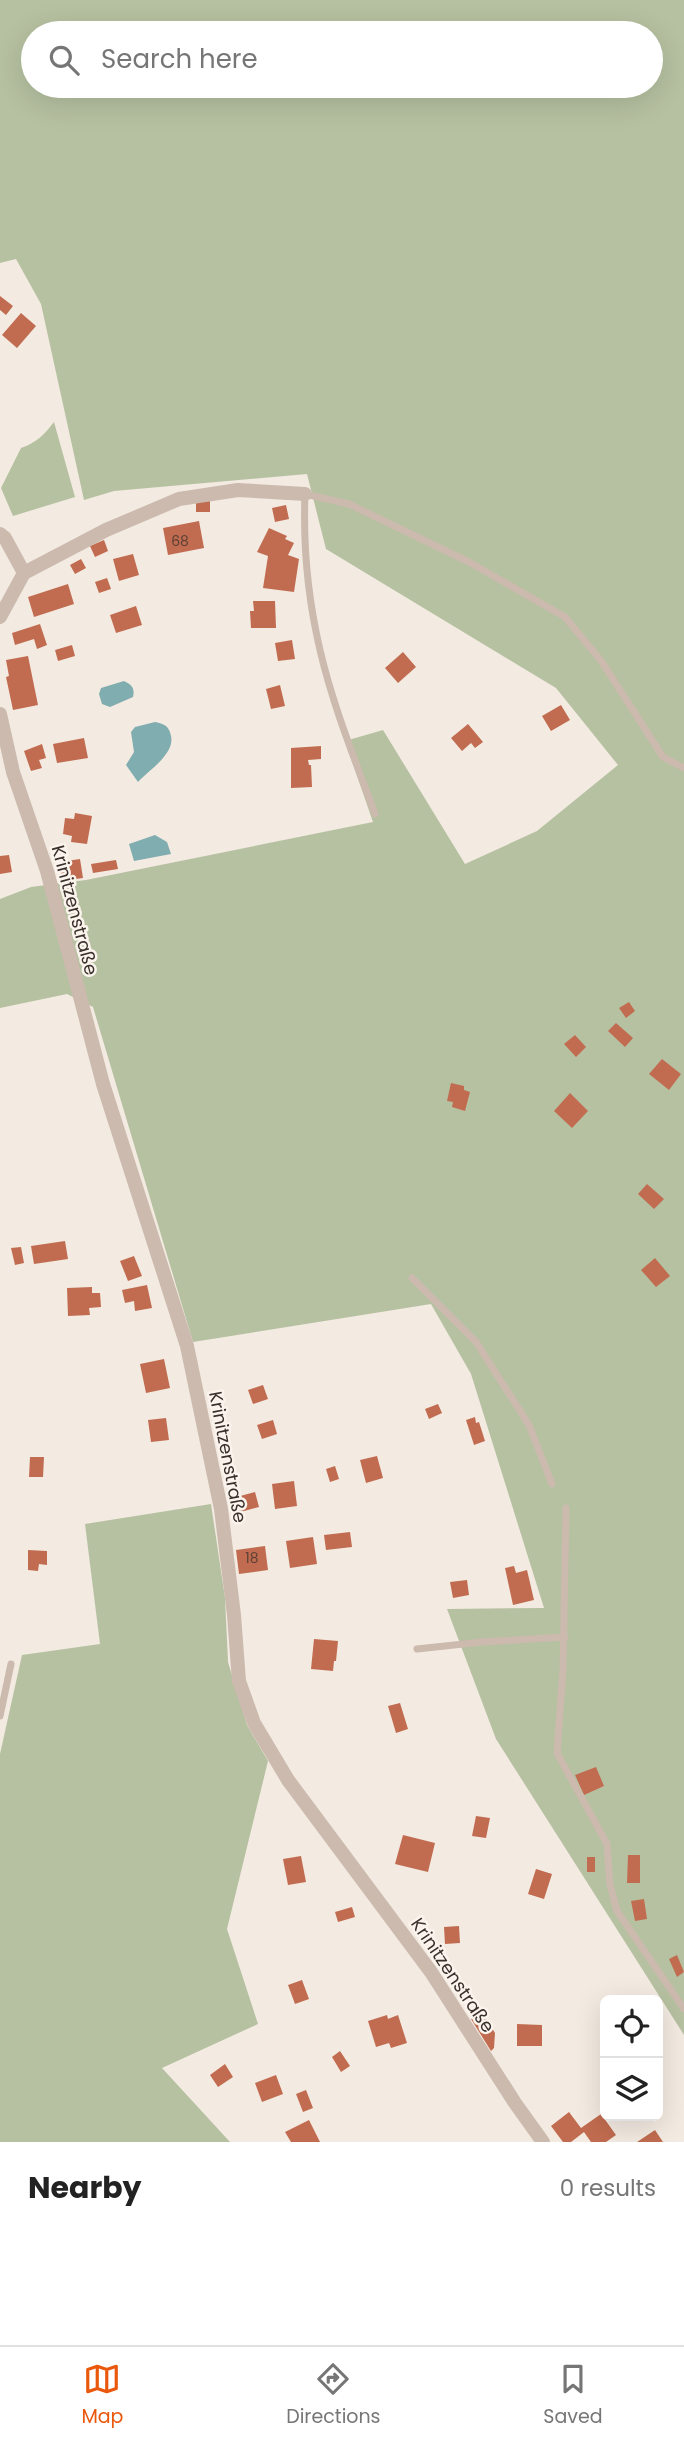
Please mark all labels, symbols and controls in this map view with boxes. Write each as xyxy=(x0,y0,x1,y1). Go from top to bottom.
search box xyxy=(21,21,663,98)
icon: search xyxy=(45,41,83,79)
text: Search here xyxy=(101,41,258,77)
house number: 68 xyxy=(171,531,189,551)
street label: Krinitzenstraße xyxy=(46,842,104,978)
street label: Krinitzenstraße xyxy=(203,1389,253,1525)
house number: 18 xyxy=(245,1548,259,1568)
street label: Krinitzenstraße xyxy=(405,1913,501,2037)
map controls xyxy=(600,1995,663,2121)
button: locate xyxy=(600,1995,663,2058)
button: layers xyxy=(600,2058,663,2121)
text: Nearby xyxy=(28,2166,142,2209)
text: 0 results xyxy=(560,2172,656,2204)
tab: Map xyxy=(81,2360,123,2431)
tab: Directions xyxy=(286,2360,381,2431)
tab: Saved xyxy=(543,2360,603,2431)

